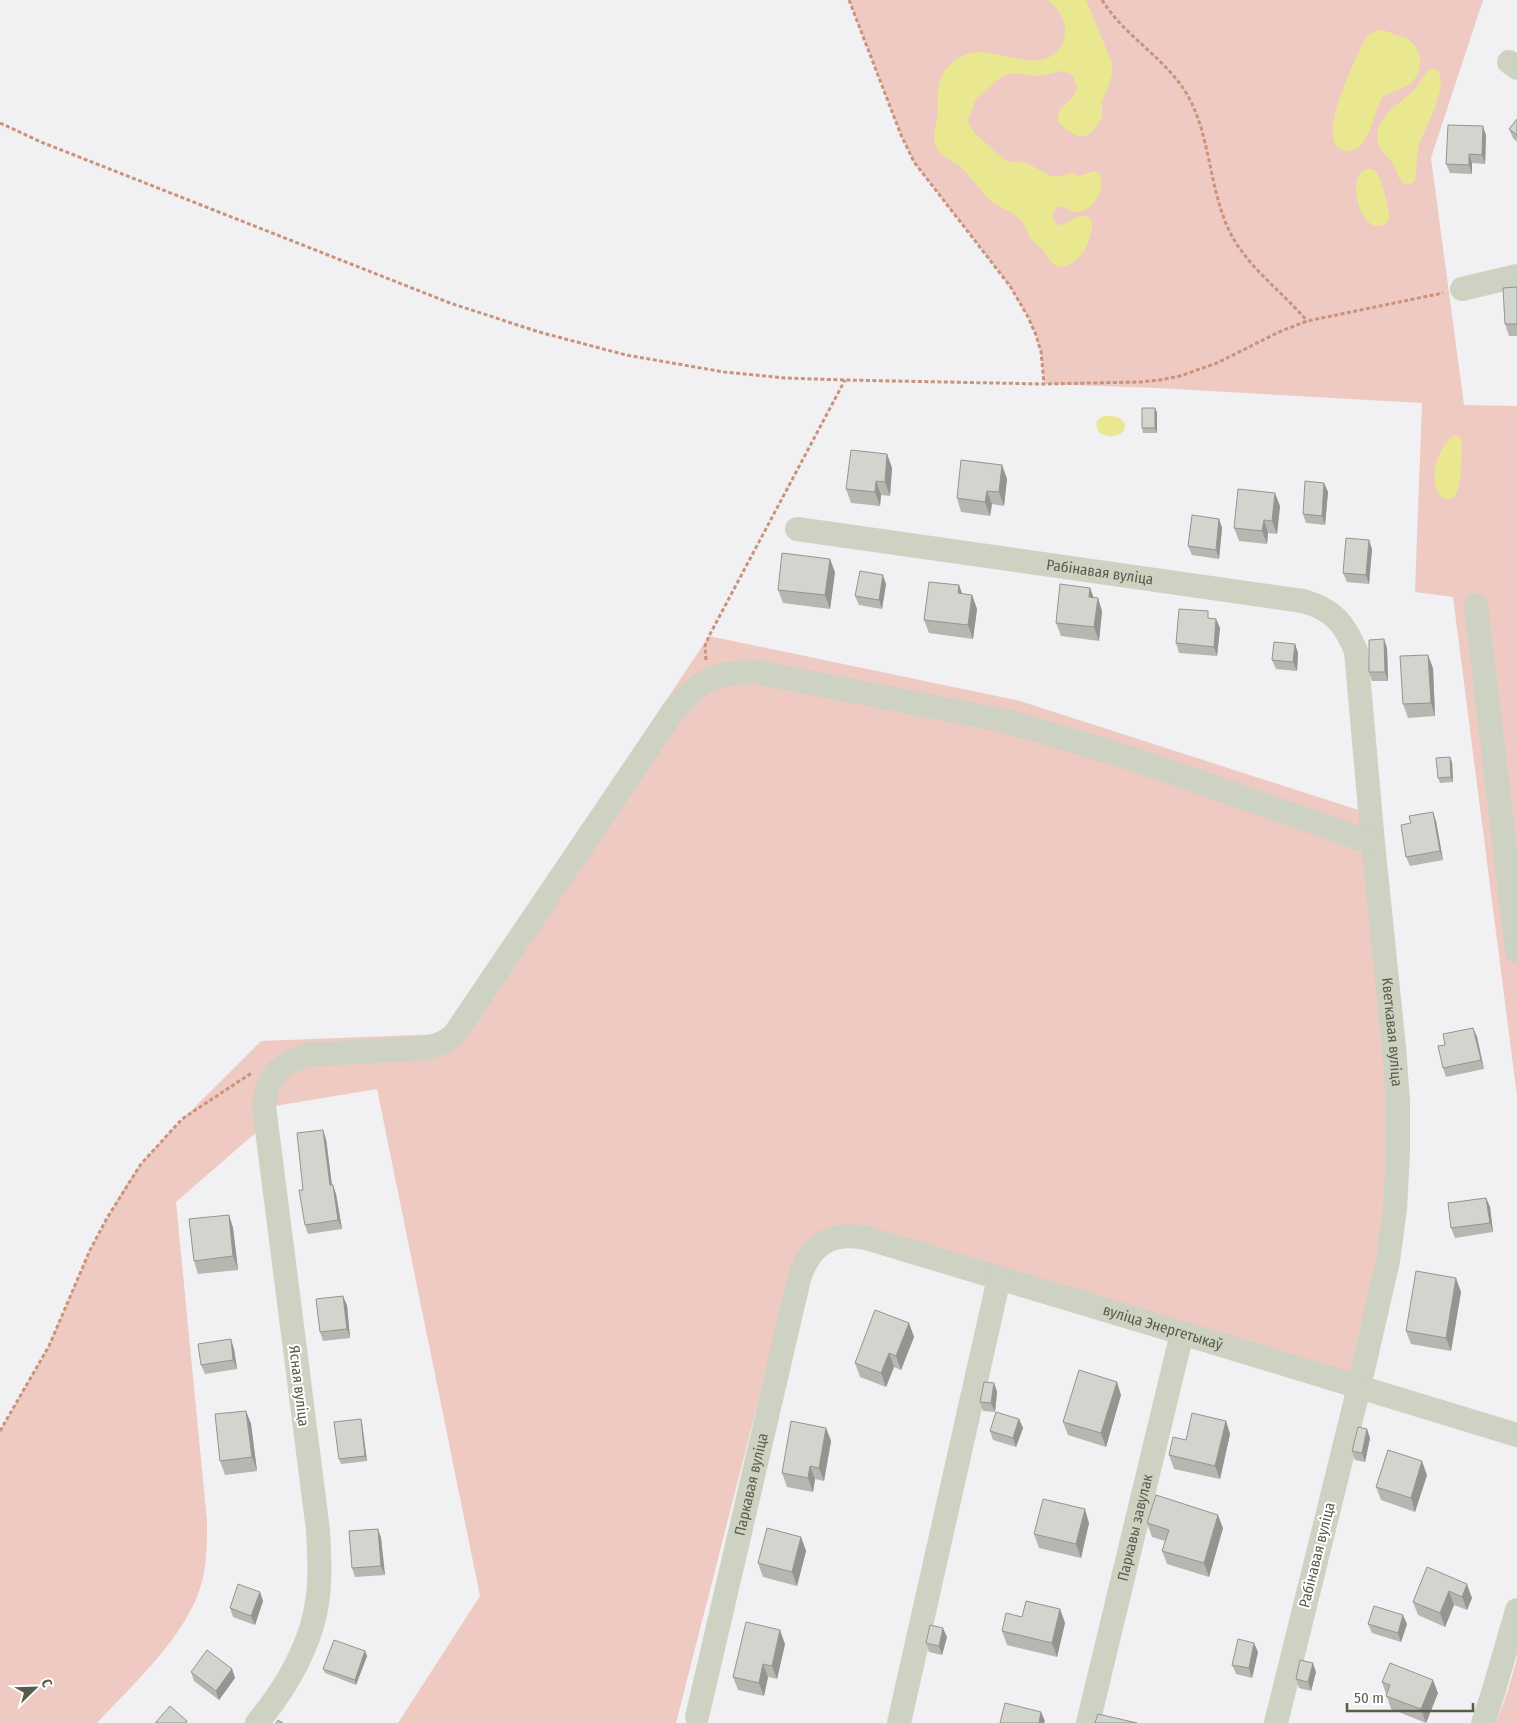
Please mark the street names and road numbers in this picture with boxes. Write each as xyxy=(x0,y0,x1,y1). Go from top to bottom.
street label: Рабінавая вуліца xyxy=(1045,556,1155,589)
street label: Кветкавая вуліца xyxy=(1378,977,1406,1087)
street label: вуліца Энергетыкаў xyxy=(1101,1301,1225,1354)
street label: Ясная вуліца xyxy=(285,1344,313,1428)
street label: Паркавая вуліца xyxy=(731,1431,772,1537)
street label: Паркавы завулак xyxy=(1114,1472,1157,1583)
street label: Рабінавая вуліца xyxy=(1295,1501,1339,1609)

